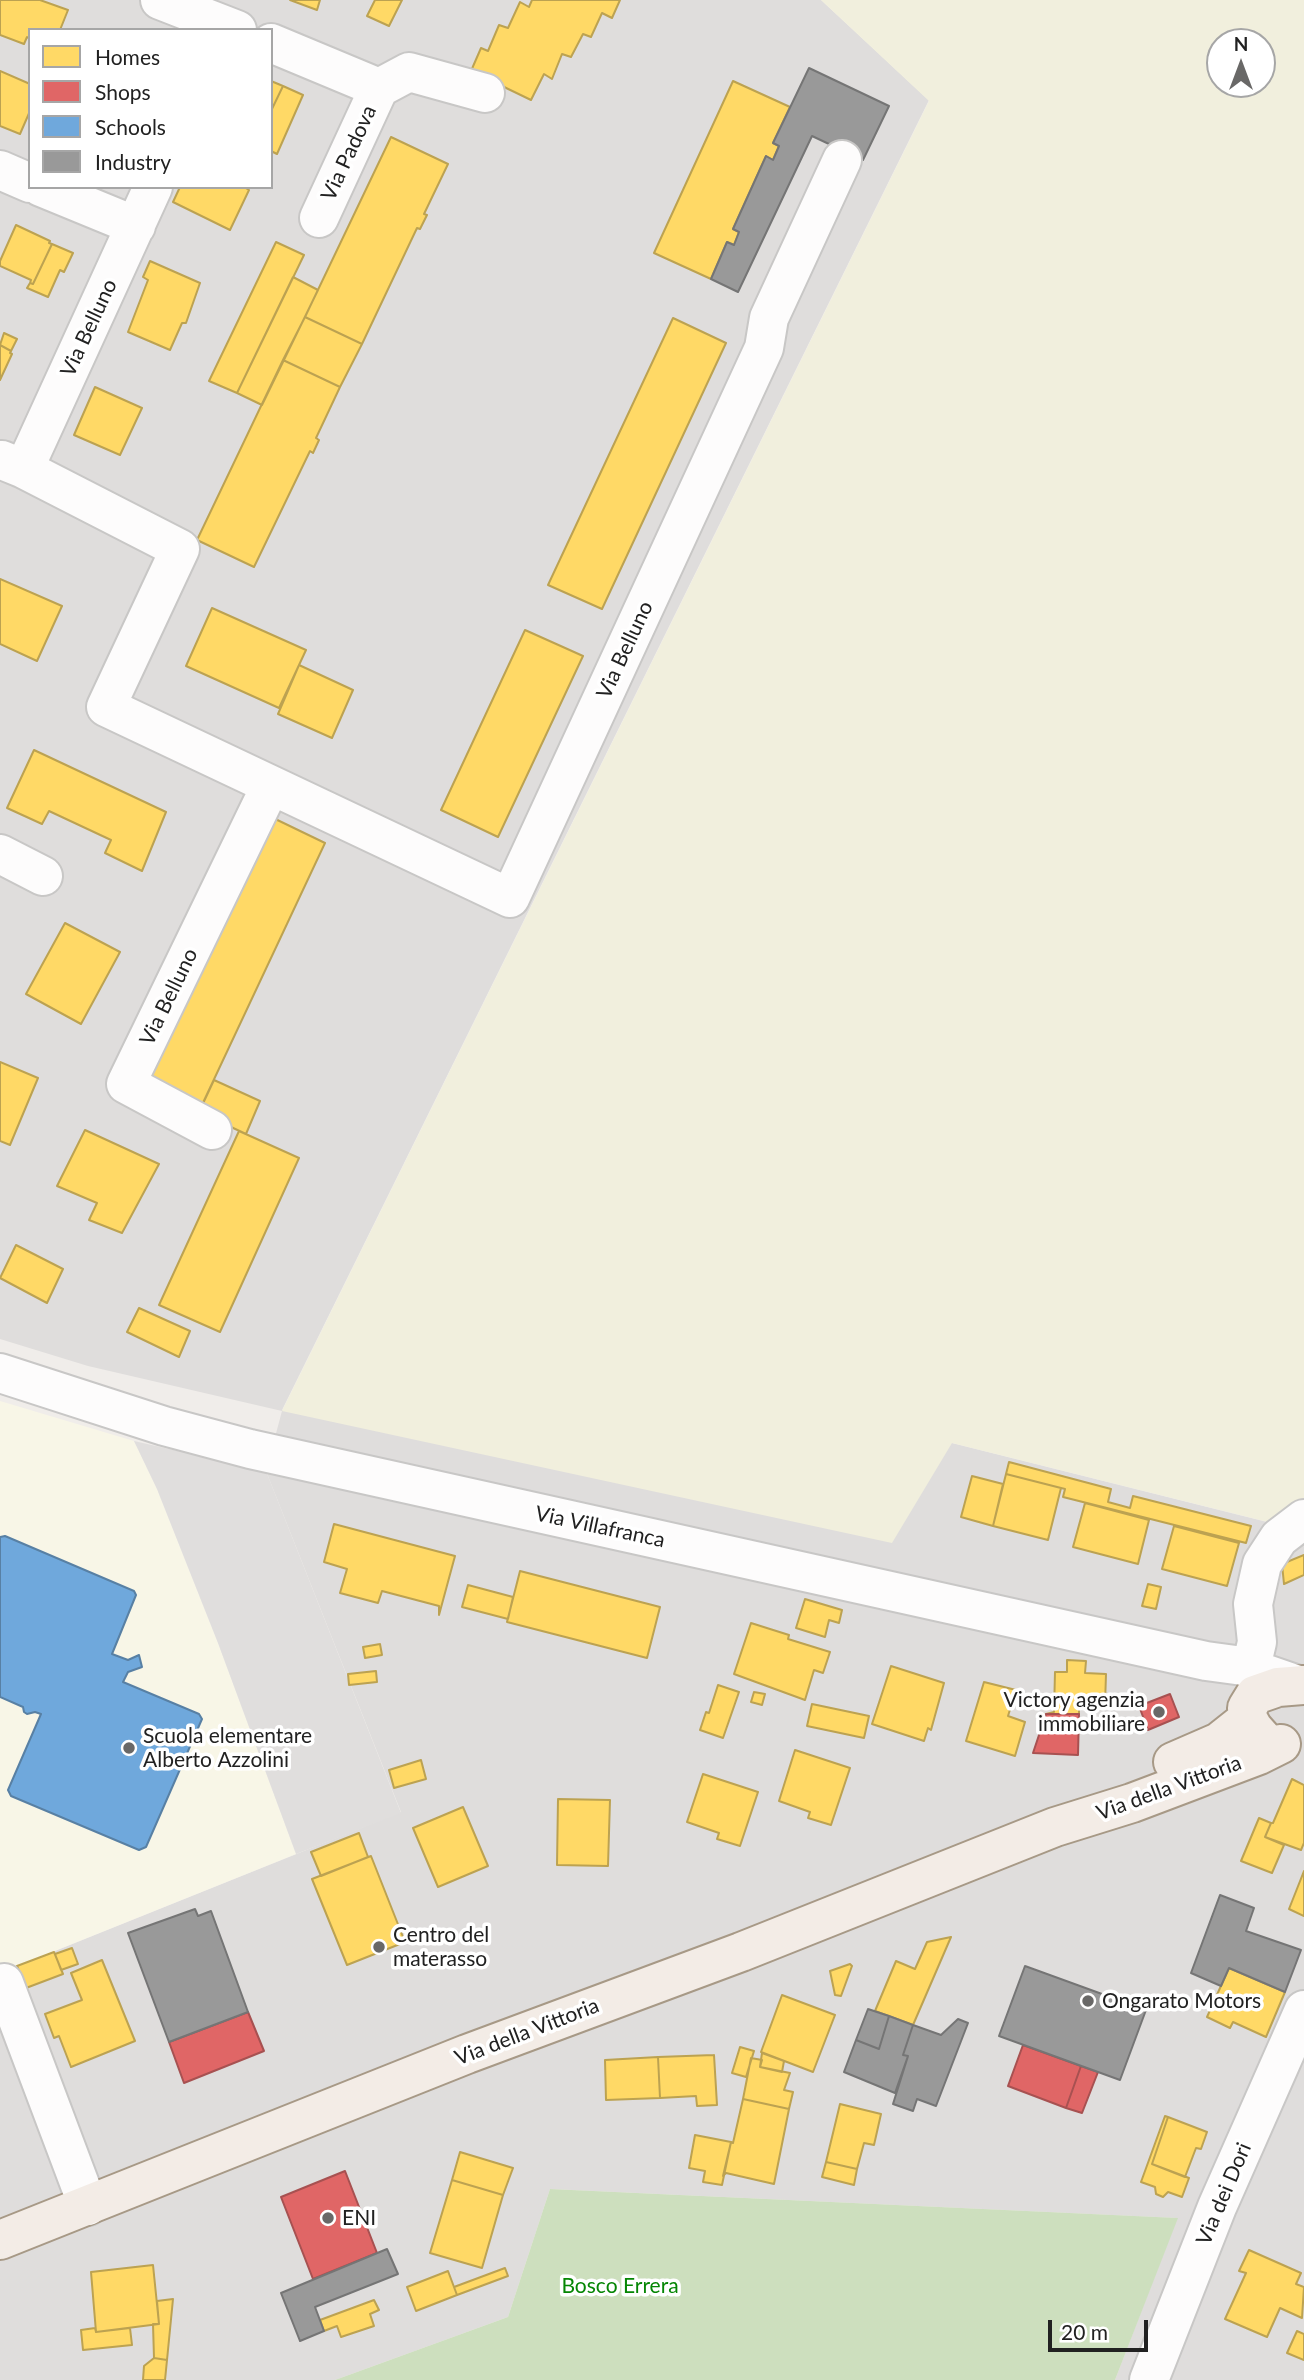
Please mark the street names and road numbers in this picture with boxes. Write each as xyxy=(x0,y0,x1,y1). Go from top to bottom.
street label: Via Padova xyxy=(316,101,382,205)
street label: Via Belluno xyxy=(55,275,123,381)
street label: Via Belluno xyxy=(591,597,659,703)
street label: Via Belluno xyxy=(135,944,203,1050)
street label: Via Villafranca xyxy=(533,1501,667,1553)
street label: Via della Vittoria xyxy=(1093,1750,1245,1826)
street label: Via della Vittoria xyxy=(451,1993,603,2071)
street label: Via dei Dori xyxy=(1191,2139,1257,2249)

